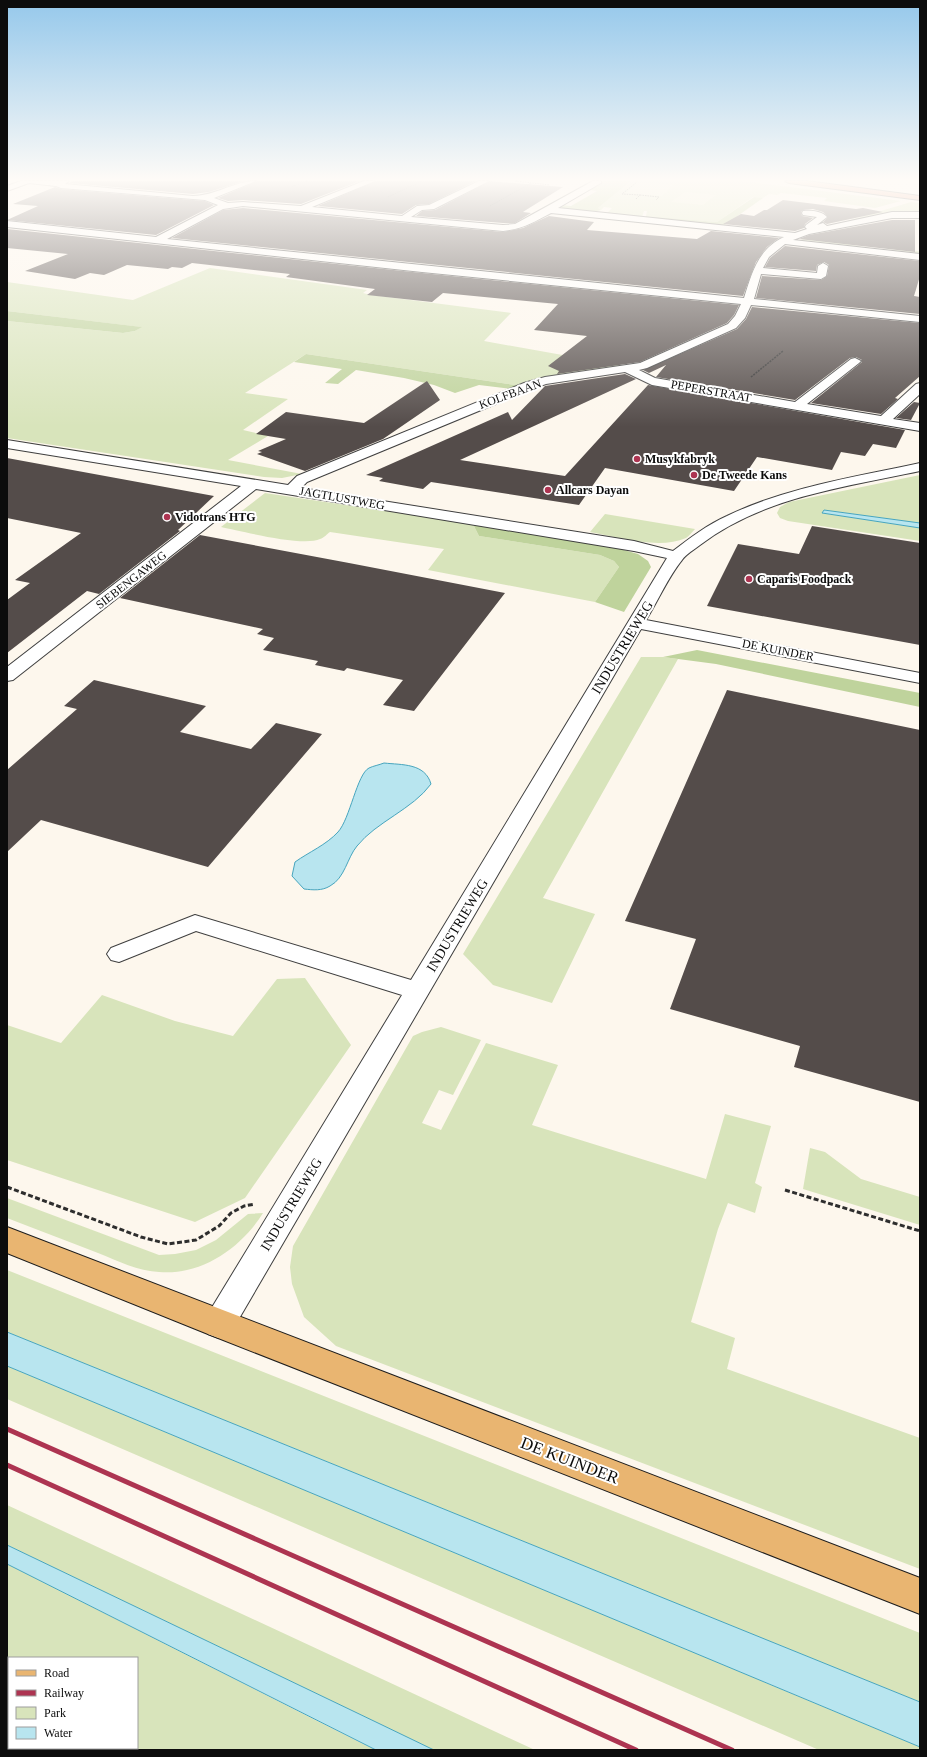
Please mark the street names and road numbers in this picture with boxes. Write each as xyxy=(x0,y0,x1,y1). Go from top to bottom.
street label: KOLFBAAN xyxy=(477,376,543,412)
street label: PEPERSTRAAT xyxy=(670,377,753,405)
street label: JAGTLUSTWEG xyxy=(298,484,386,512)
street label: SIEBENGAWEG xyxy=(93,548,169,612)
street label: INDUSTRIEWEG xyxy=(589,598,656,696)
street label: DE KUINDER xyxy=(741,636,815,664)
street label: INDUSTRIEWEG xyxy=(424,876,491,974)
street label: INDUSTRIEWEG xyxy=(258,1155,325,1253)
street label: DE KUINDER xyxy=(518,1433,622,1488)

